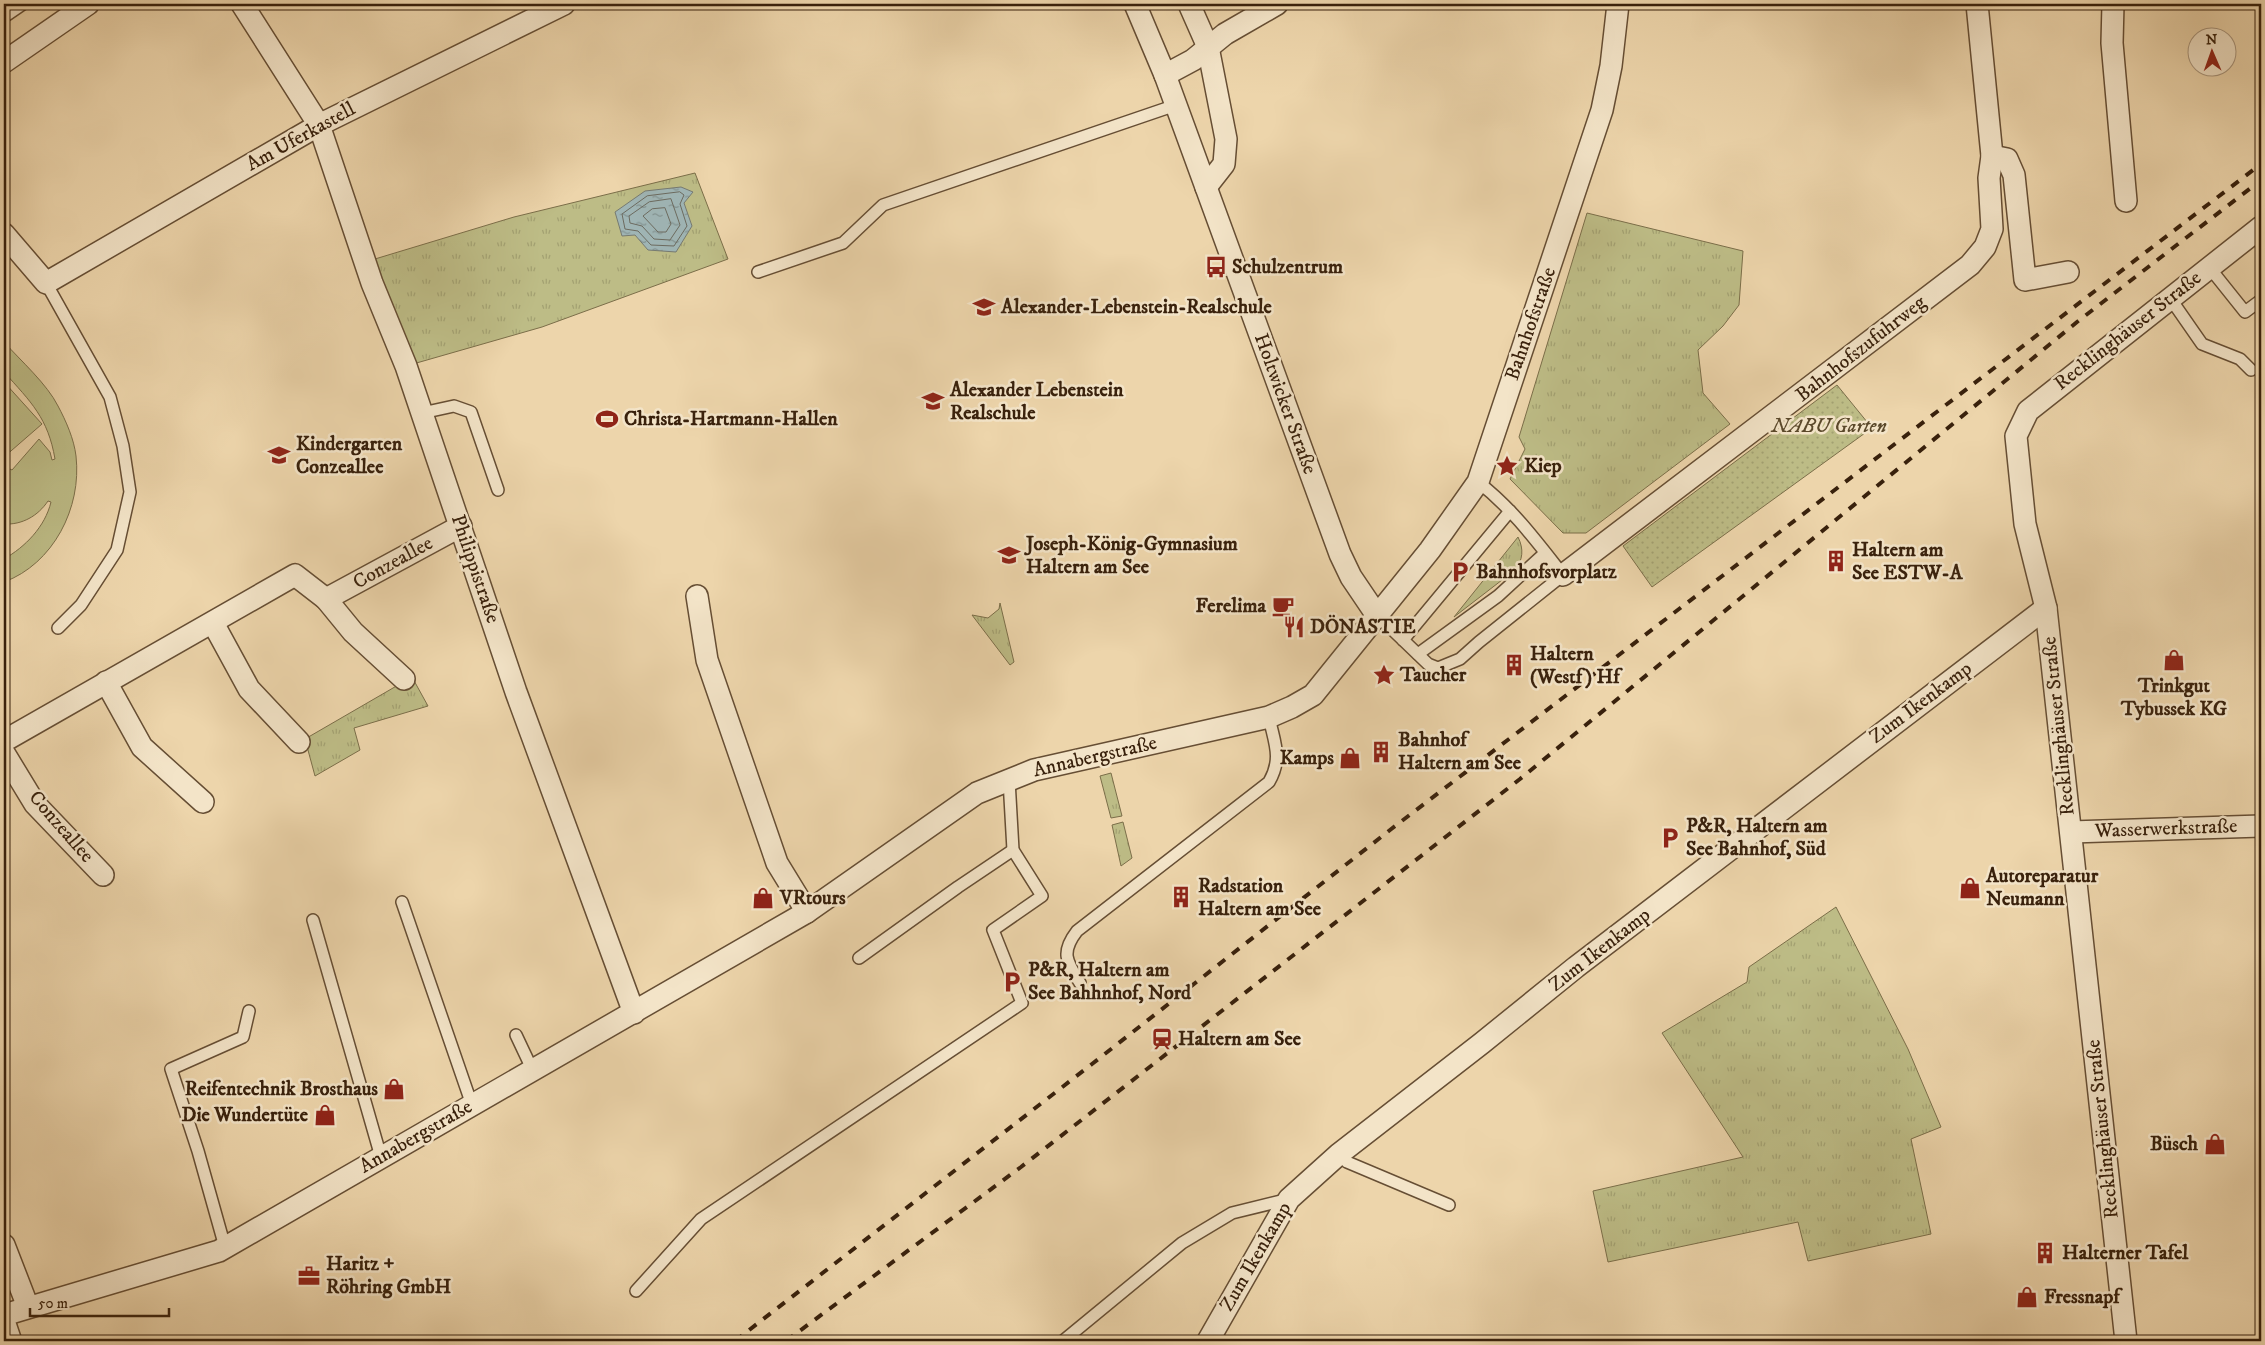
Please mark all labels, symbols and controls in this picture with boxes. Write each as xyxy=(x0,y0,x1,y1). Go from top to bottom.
north arrow xyxy=(2188,28,2238,78)
text: N xyxy=(2206,31,2218,49)
street label: Am Uferkastell xyxy=(242,97,360,177)
bus stop icon: Schulzentrum xyxy=(1203,254,1229,280)
place label: Schulzentrum xyxy=(1232,255,1343,280)
street label: Bahnhofstraße xyxy=(1500,264,1562,384)
street label: Recklinghäuser Straße xyxy=(2049,266,2207,396)
street label: Bahnhofszufuhrweg xyxy=(1791,290,1931,408)
school or university icon: Alexander-Lebenstein-Realschule xyxy=(971,294,997,320)
place label: Alexander-Lebenstein-Realschule xyxy=(1000,295,1273,320)
street label: Holtwicker Straße xyxy=(1248,330,1322,478)
place label: Alexander Lebenstein Realschule xyxy=(949,378,1124,426)
school or university icon: Alexander Lebenstein Realschule xyxy=(920,388,946,414)
sports icon: Christa-Hartmann-Hallen xyxy=(594,406,620,432)
place label: Christa-Hartmann-Hallen xyxy=(624,407,838,432)
park label: NABU Garten xyxy=(1770,414,1887,439)
place label: Kindergarten Conzeallee xyxy=(296,432,403,480)
school or university icon: Kindergarten Conzeallee xyxy=(266,442,292,468)
place icon: Kiep xyxy=(1494,453,1520,479)
place label: Kiep xyxy=(1524,454,1562,479)
street label: Philippistraße xyxy=(445,511,505,627)
street label: Conzeallee xyxy=(349,531,437,595)
place label: Joseph-König-Gymnasium Haltern am See xyxy=(1024,532,1238,580)
place label: Haltern am See ESTW-A xyxy=(1852,538,1964,586)
school or university icon: Joseph-König-Gymnasium Haltern am See xyxy=(996,542,1022,568)
building icon: Haltern am See ESTW-A xyxy=(1823,548,1849,574)
parking icon: Bahnhofsvorplatz xyxy=(1447,559,1473,585)
place label: Bahnhofsvorplatz xyxy=(1476,560,1617,585)
cafe icon: Ferelima xyxy=(1270,593,1296,619)
place label: Ferelima xyxy=(1196,594,1266,619)
restaurant icon: DÖNASTIE xyxy=(1281,614,1307,640)
place label: DÖNASTIE xyxy=(1310,614,1416,640)
street label: Recklinghäuser Straße xyxy=(2037,635,2081,817)
place label: Haltern (Westf) Hf xyxy=(1530,642,1623,690)
shop icon: Trinkgut Tybussek KG xyxy=(2161,647,2187,673)
building icon: Haltern (Westf) Hf xyxy=(1501,652,1527,678)
street label: Zum Ikenkamp xyxy=(1865,656,1977,750)
place icon: Taucher xyxy=(1371,662,1397,688)
place label: Taucher xyxy=(1399,663,1467,688)
place label: Trinkgut Tybussek KG xyxy=(2120,674,2227,722)
place label: Bahnhof Haltern am See xyxy=(1398,728,1522,776)
street label: Annabergstraße xyxy=(1031,731,1159,783)
building icon: Bahnhof Haltern am See xyxy=(1368,739,1394,765)
shop icon: Kamps xyxy=(1337,745,1363,771)
place label: Kamps xyxy=(1280,746,1334,771)
street label: Conzeallee xyxy=(23,786,99,868)
place label: P&R, Haltern am See Bahnhof, Süd xyxy=(1686,814,1828,862)
street label: Wasserwerkstraße xyxy=(2093,814,2238,844)
parking icon: P&R, Haltern am See Bahnhof, Süd xyxy=(1657,825,1683,851)
place label: Autoreparatur Neumann xyxy=(1985,864,2099,912)
place label: Radstation Haltern am See xyxy=(1198,874,1322,922)
shop icon: Autoreparatur Neumann xyxy=(1957,875,1983,901)
building icon: Radstation Haltern am See xyxy=(1168,884,1194,910)
shop icon: VRtours xyxy=(750,885,776,911)
place label: VRtours xyxy=(779,886,846,911)
street label: Zum Ikenkamp xyxy=(1544,903,1656,997)
place label: P&R, Haltern am See Bahhnhof, Nord xyxy=(1028,958,1192,1006)
parking icon: P&R, Haltern am See Bahhnhof, Nord xyxy=(999,969,1025,995)
station icon: Haltern am See xyxy=(1149,1026,1175,1052)
place label: Haltern am See xyxy=(1178,1027,1302,1052)
street label: Recklinghäuser Straße xyxy=(2081,1038,2125,1220)
shop icon: Reifentechnik Brosthaus xyxy=(381,1076,407,1102)
place label: Reifentechnik Brosthaus xyxy=(185,1077,378,1102)
street label: Annabergstraße xyxy=(355,1095,477,1179)
shop icon: Die Wundertüte xyxy=(312,1102,338,1128)
place label: Die Wundertüte xyxy=(182,1103,309,1128)
shop icon: Büsch xyxy=(2202,1131,2228,1157)
place label: Büsch xyxy=(2150,1132,2198,1157)
street label: Zum Ikenkamp xyxy=(1215,1198,1297,1316)
building icon: Halterner Tafel xyxy=(2032,1240,2058,1266)
place label: Halterner Tafel xyxy=(2062,1241,2189,1266)
place label: Haritz + Röhring GmbH xyxy=(326,1252,451,1300)
office icon: Haritz + Röhring GmbH xyxy=(296,1263,322,1289)
shop icon: Fressnapf xyxy=(2014,1284,2040,1310)
scale bar xyxy=(30,1285,169,1317)
place label: Fressnapf xyxy=(2044,1285,2123,1310)
text: 50 m xyxy=(38,1294,68,1313)

